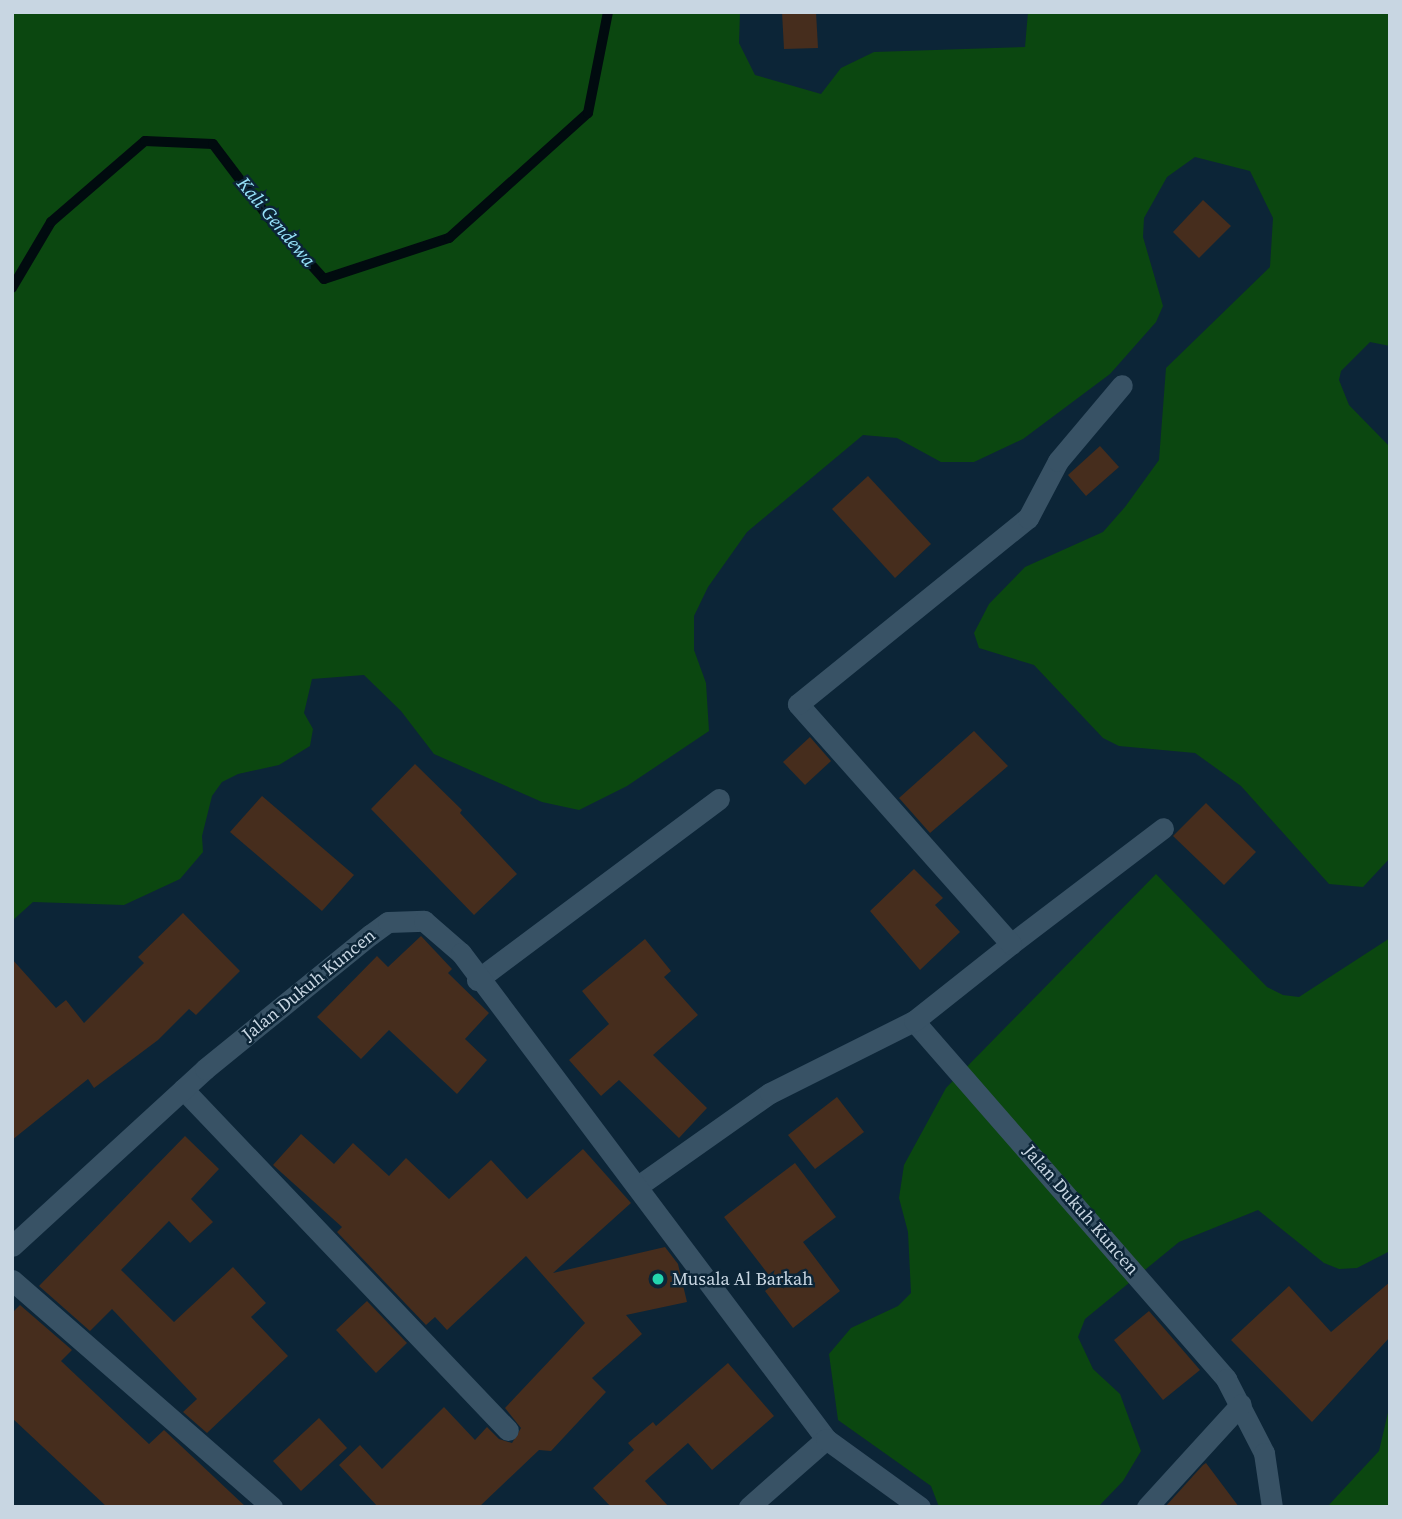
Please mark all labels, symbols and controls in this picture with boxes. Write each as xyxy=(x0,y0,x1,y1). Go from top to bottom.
water label: Kali Gendewa xyxy=(232,172,320,272)
street label: Jalan Dukuh Kuncen xyxy=(238,925,380,1045)
street label: Jalan Dukuh Kuncen xyxy=(1019,1141,1143,1279)
place label: Musala Al Barkah xyxy=(672,1268,813,1290)
marker: Musala Al Barkah xyxy=(650,1271,666,1287)

